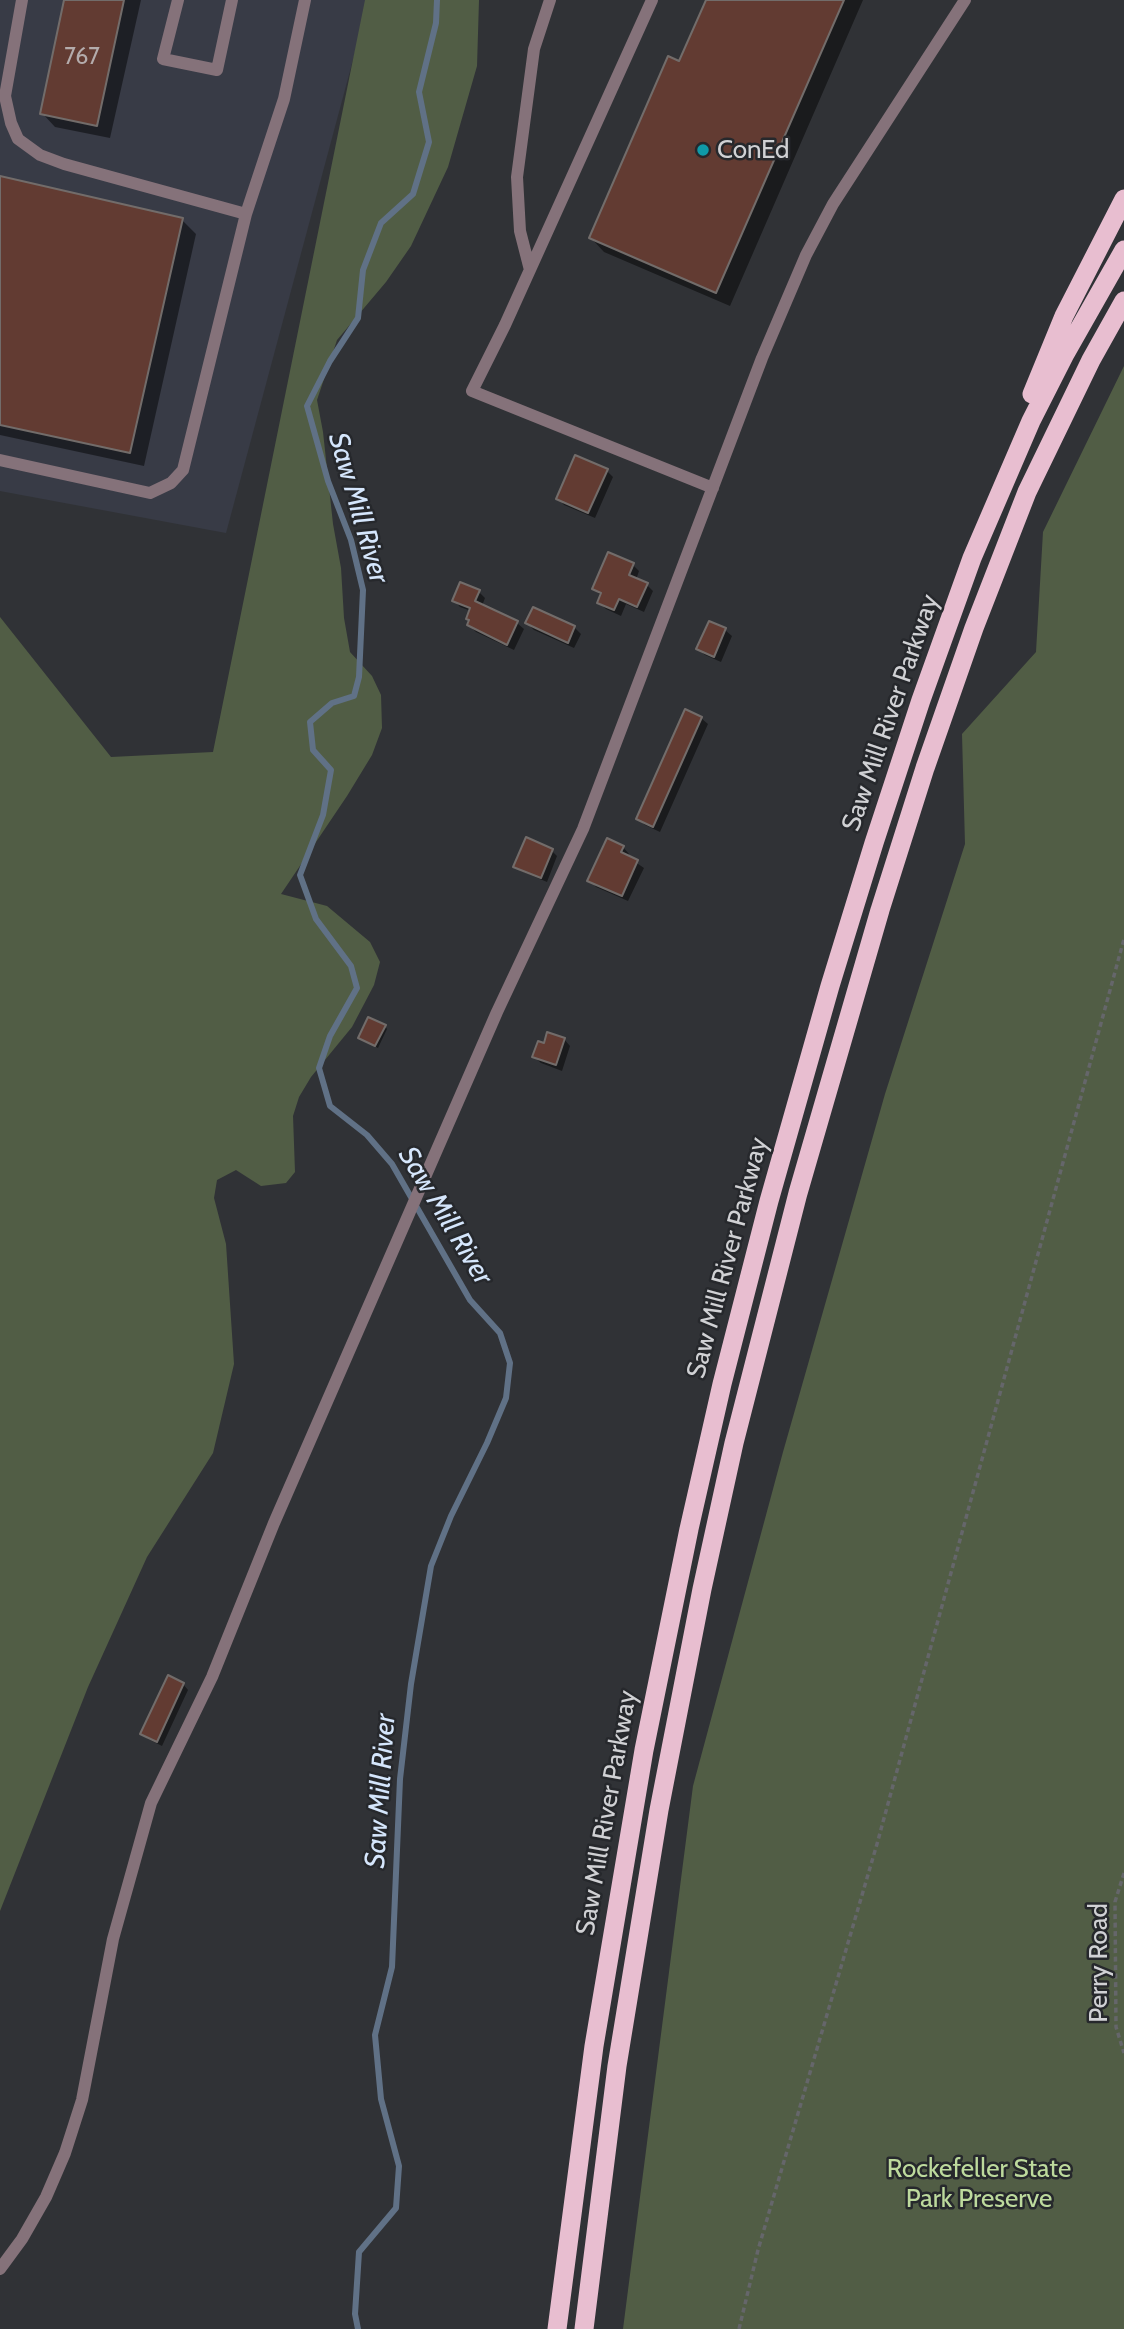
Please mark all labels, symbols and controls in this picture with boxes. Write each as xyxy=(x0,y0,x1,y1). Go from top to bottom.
house number: 767 xyxy=(64,43,100,71)
place label: ConEd xyxy=(717,134,789,166)
marker: ConEd xyxy=(695,142,711,158)
water label: Saw Mill River xyxy=(320,429,396,587)
street label: Saw Mill River Parkway xyxy=(836,591,946,835)
street label: Saw Mill River Parkway xyxy=(681,1134,775,1382)
water label: Saw Mill River xyxy=(391,1141,499,1291)
street label: Saw Mill River Parkway xyxy=(570,1688,644,1938)
water label: Saw Mill River xyxy=(359,1713,403,1869)
street label: Perry Road xyxy=(1083,1903,1115,2023)
park label: Rockefeller State Park Preserve xyxy=(887,2153,1071,2214)

